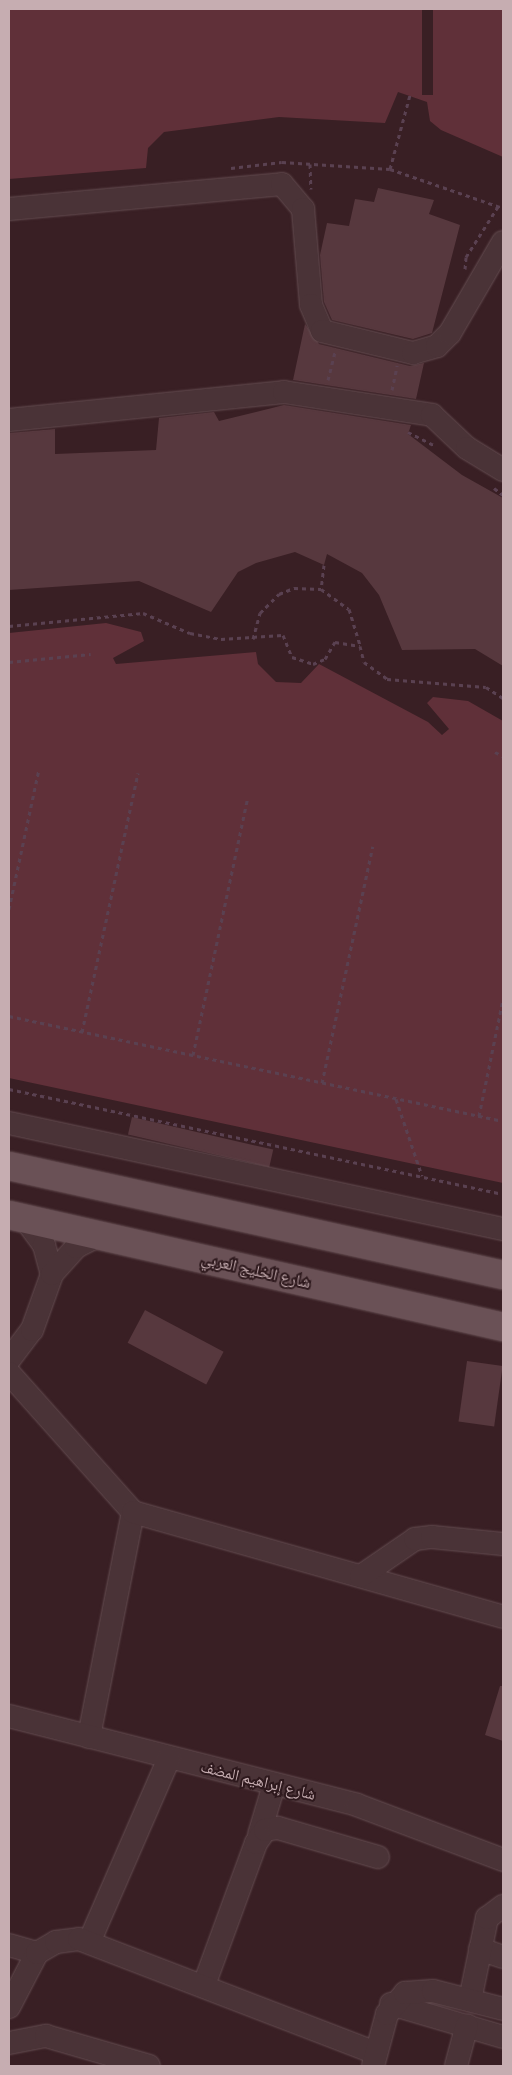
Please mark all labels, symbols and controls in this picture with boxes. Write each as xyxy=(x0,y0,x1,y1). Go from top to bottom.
street label: شارع الخليج العربي xyxy=(199,1249,313,1293)
street label: شارع إبراهيم المضف xyxy=(198,1757,318,1805)

